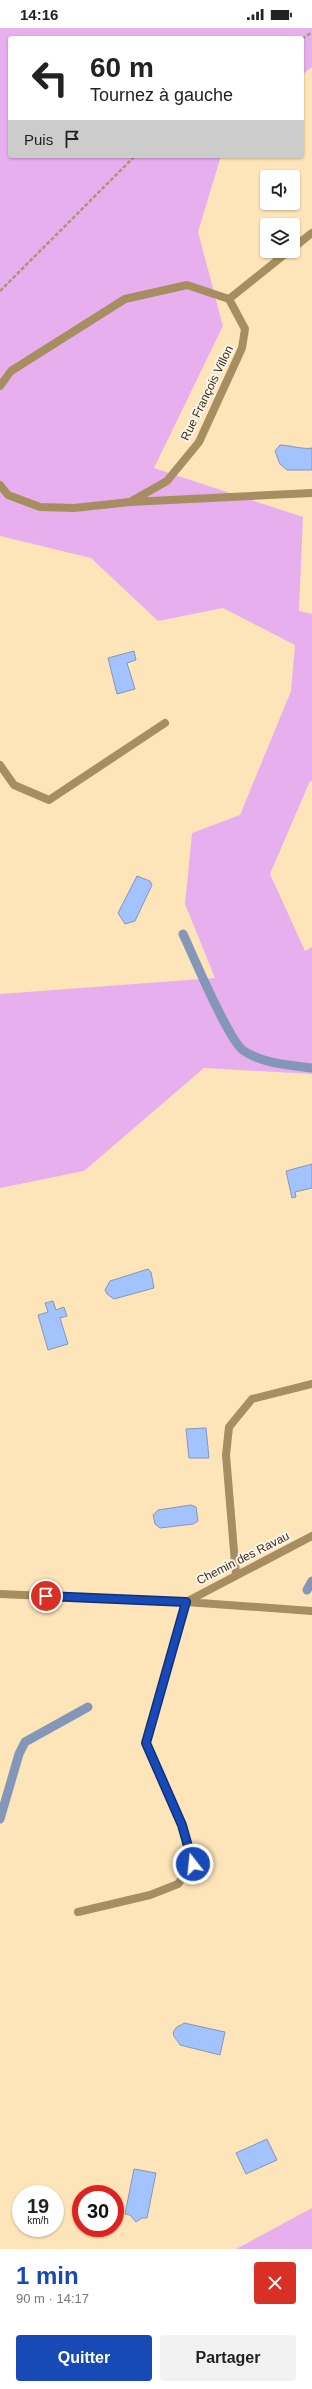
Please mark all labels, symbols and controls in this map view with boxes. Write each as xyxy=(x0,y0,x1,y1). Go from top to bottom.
text: 14:16 xyxy=(20,6,58,23)
icon: left xyxy=(24,52,76,104)
text: 60 m xyxy=(90,52,154,83)
text: Tournez à gauche xyxy=(90,85,233,105)
icon: arrive xyxy=(61,128,83,150)
text: Puis xyxy=(24,131,53,148)
map controls xyxy=(260,170,300,258)
button: sound xyxy=(260,170,300,210)
button: layers xyxy=(260,218,300,258)
street label: Rue François Villon xyxy=(178,343,236,443)
street label: Chemin des Ravau xyxy=(194,1529,292,1587)
pin xyxy=(29,1579,63,1613)
icon: arrive xyxy=(35,1585,57,1607)
position arrow xyxy=(172,1843,214,1885)
speed limit sign: 30 xyxy=(72,2185,124,2237)
text: 19 xyxy=(27,2195,49,2217)
text: km/h xyxy=(27,2215,49,2226)
text: 1 min xyxy=(16,2262,79,2289)
button: close xyxy=(254,2262,296,2304)
text: 90 m · 14:17 xyxy=(16,2291,89,2306)
button: Quitter xyxy=(16,2335,152,2381)
button: Partager xyxy=(160,2335,296,2381)

